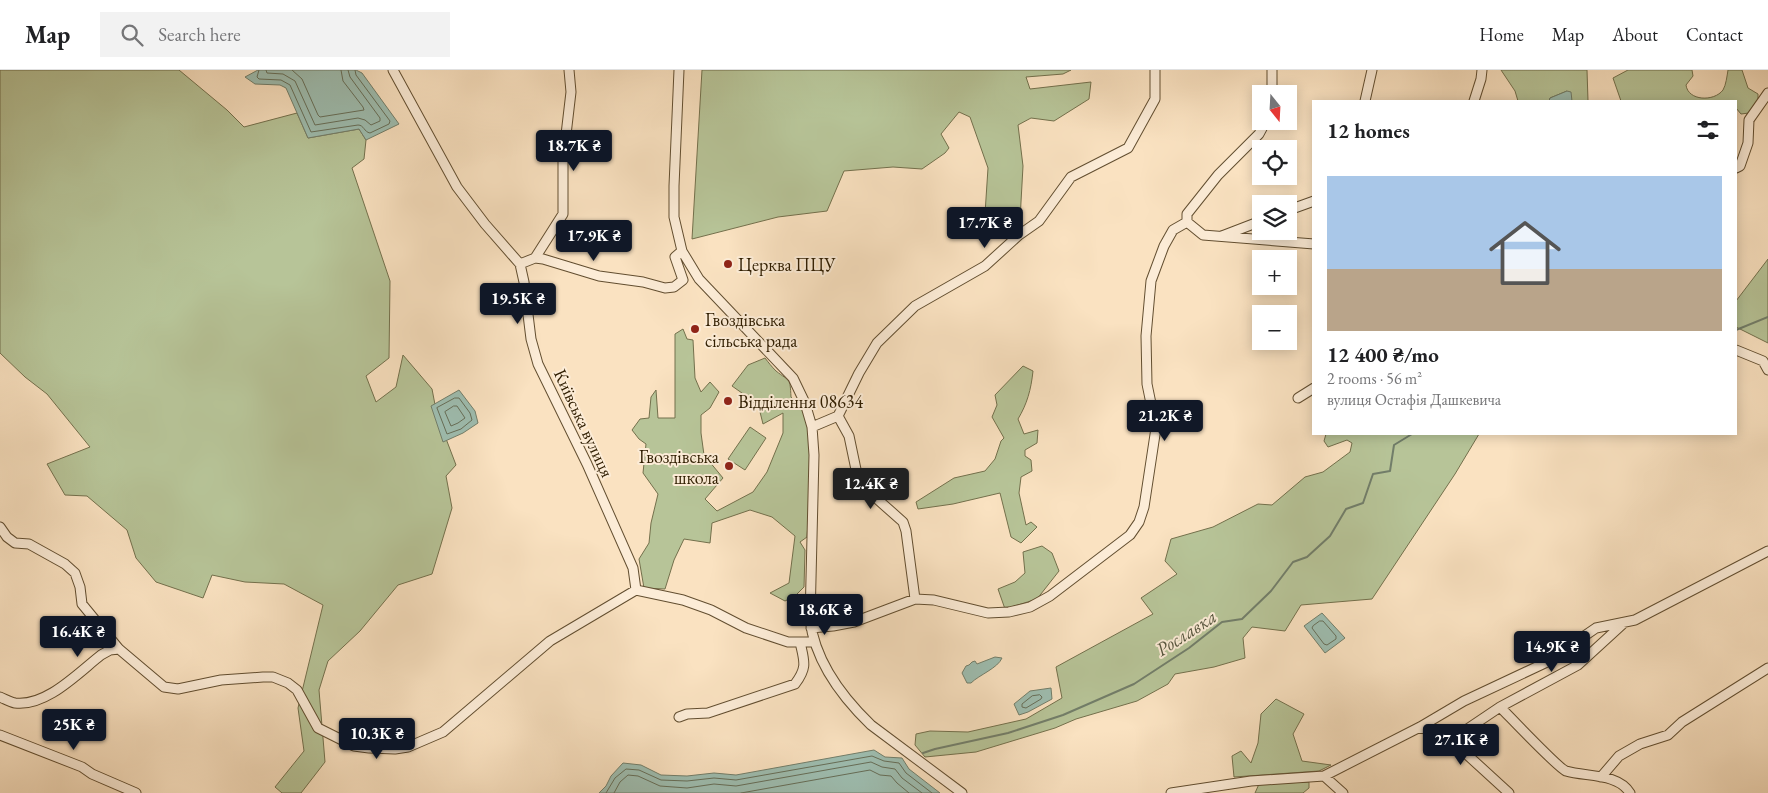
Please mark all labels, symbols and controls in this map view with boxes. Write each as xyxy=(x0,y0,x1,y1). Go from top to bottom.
search box xyxy=(100,12,450,57)
text: Map xyxy=(25,19,70,50)
icon: search xyxy=(118,21,146,49)
text: Search here xyxy=(158,22,241,47)
text: Home xyxy=(1479,23,1524,46)
text: Map xyxy=(1552,23,1584,46)
text: About xyxy=(1612,23,1658,46)
text: Contact xyxy=(1686,23,1743,46)
north arrow xyxy=(1252,85,1298,130)
map controls xyxy=(1252,85,1297,350)
icon: filters xyxy=(1694,116,1722,144)
text: 12 homes xyxy=(1327,117,1410,144)
pin: 18.7K ₴ xyxy=(528,129,620,172)
text: 18.7K ₴ xyxy=(547,135,601,156)
button: locate xyxy=(1252,140,1297,185)
button: layers xyxy=(1252,195,1297,240)
pin: 17.7K ₴ xyxy=(939,206,1031,249)
icon: home xyxy=(1480,208,1570,298)
text: 17.7K ₴ xyxy=(958,212,1012,233)
pin: 17.9K ₴ xyxy=(548,220,640,262)
text: 17.9K ₴ xyxy=(567,225,621,246)
button: + xyxy=(1252,250,1297,295)
place label: Церква ПЦУ xyxy=(738,253,836,276)
marker: Церква ПЦУ xyxy=(722,258,734,270)
pin: 19.5K ₴ xyxy=(472,282,564,325)
text: 19.5K ₴ xyxy=(491,288,545,309)
button: − xyxy=(1252,305,1297,350)
place label: Гвоздівська сільська рада xyxy=(705,308,798,352)
marker: Гвоздівська сільська рада xyxy=(689,323,701,335)
text: 12 400 ₴/mo xyxy=(1327,341,1439,368)
street label: Київська вулиця xyxy=(549,365,619,481)
text: 2 rooms · 56 m² xyxy=(1327,368,1422,389)
text: вулиця Остафія Дашкевича xyxy=(1327,389,1501,410)
place label: Відділення 08634 xyxy=(738,390,863,413)
marker: Відділення 08634 xyxy=(722,395,734,407)
pin: 21.2K ₴ xyxy=(1119,400,1211,442)
text: 21.2K ₴ xyxy=(1138,405,1192,426)
place label: Гвоздівська школа xyxy=(639,445,720,489)
marker: Гвоздівська школа xyxy=(723,460,735,472)
pin: 12.4K ₴ xyxy=(825,468,917,510)
text: 12.4K ₴ xyxy=(844,473,898,494)
pin: 18.6K ₴ xyxy=(779,594,871,636)
text: 18.6K ₴ xyxy=(798,599,852,620)
water label: Рославка xyxy=(1151,604,1221,662)
pin: 16.4K ₴ xyxy=(32,616,124,658)
text: 16.4K ₴ xyxy=(51,621,105,642)
pin: 14.9K ₴ xyxy=(1506,630,1598,673)
text: 14.9K ₴ xyxy=(1525,636,1579,657)
pin: 25K ₴ xyxy=(39,708,109,751)
text: 25K ₴ xyxy=(53,714,95,735)
pin: 10.3K ₴ xyxy=(331,718,423,760)
text: 10.3K ₴ xyxy=(350,723,404,744)
pin: 27.1K ₴ xyxy=(1415,724,1507,766)
text: 27.1K ₴ xyxy=(1434,729,1488,750)

